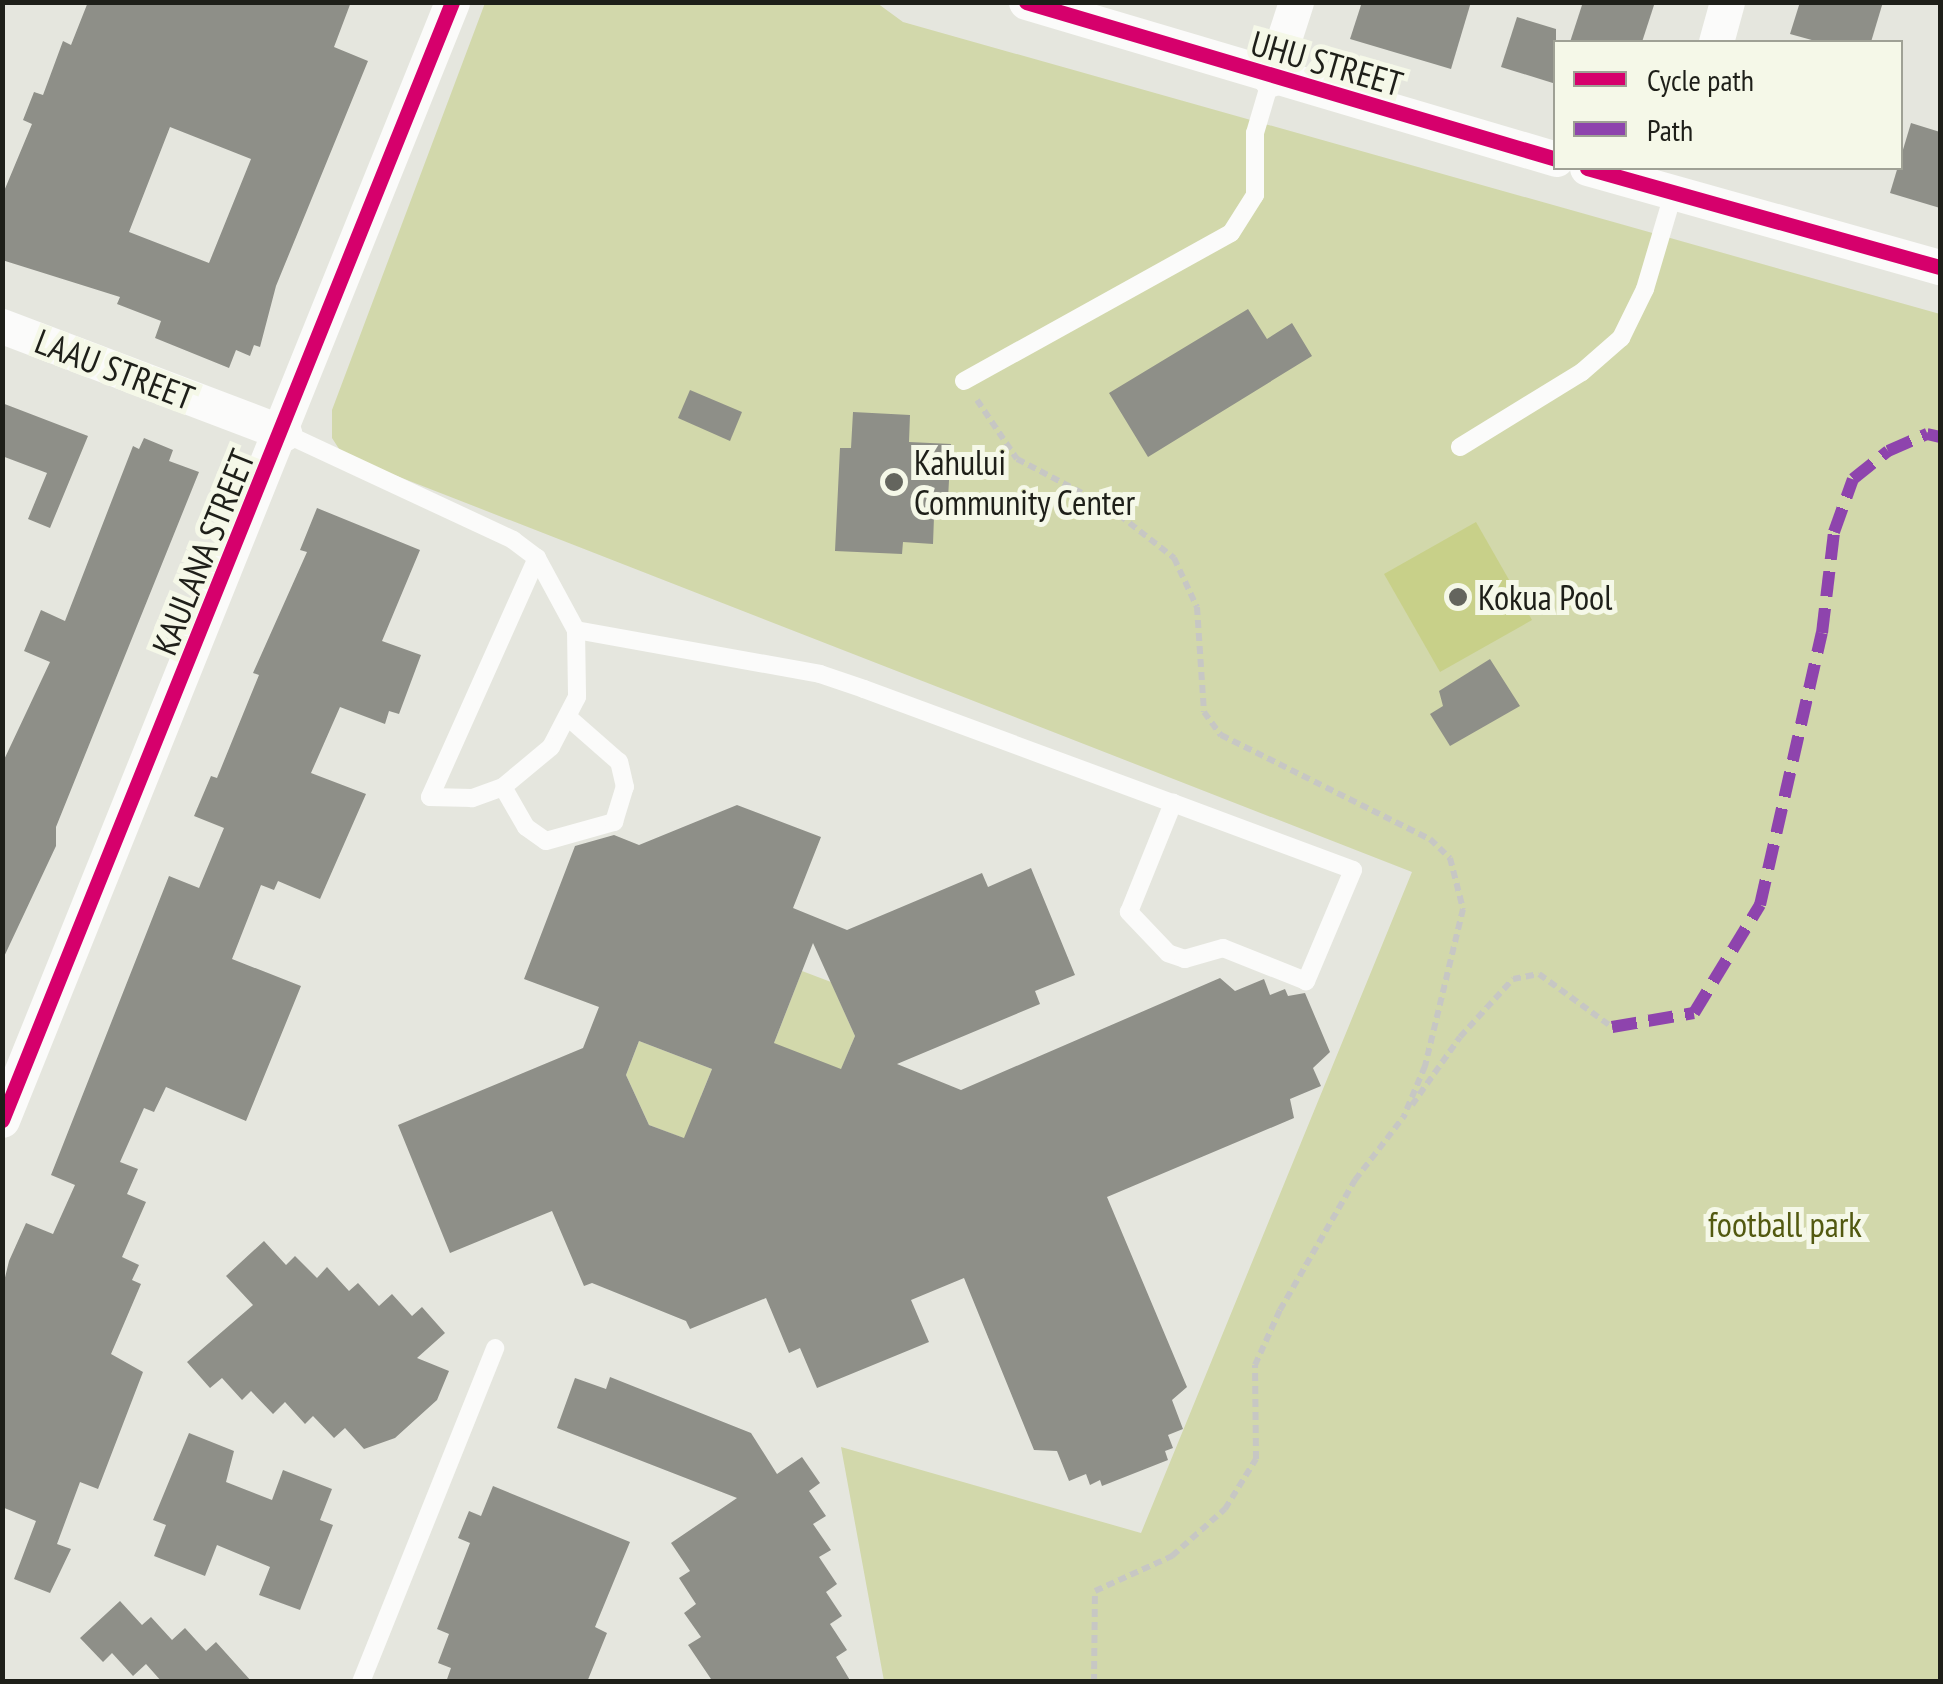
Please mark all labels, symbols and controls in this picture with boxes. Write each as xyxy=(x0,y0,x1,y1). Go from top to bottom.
street label: UHU STREET xyxy=(1246,21,1408,105)
legend xyxy=(1553,40,1903,170)
text: Cycle path xyxy=(1647,60,1754,99)
text: Path xyxy=(1647,110,1693,149)
street label: LAAU STREET xyxy=(30,320,200,418)
place label: Kahului Community Center xyxy=(914,441,1136,523)
street label: KAULANA STREET xyxy=(143,443,263,661)
marker: Kahului Community Center xyxy=(883,471,905,493)
place label: Kokua Pool xyxy=(1478,576,1612,618)
marker: Kokua Pool xyxy=(1447,586,1469,608)
park label: football park xyxy=(1708,1203,1862,1245)

